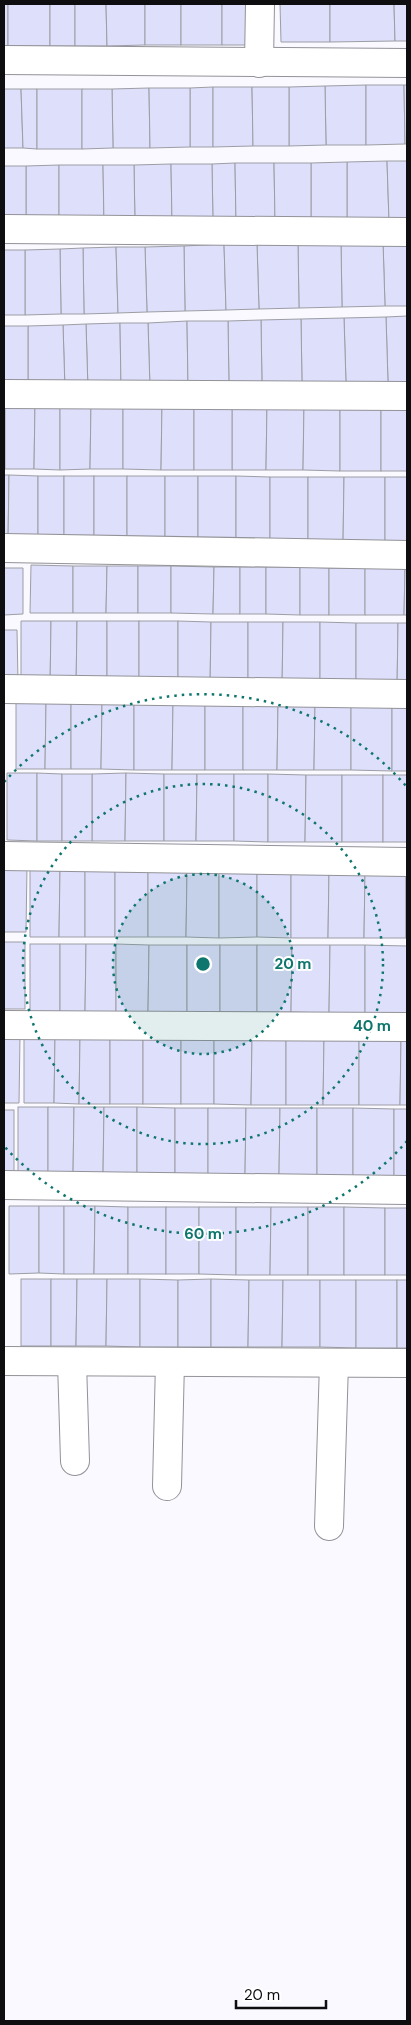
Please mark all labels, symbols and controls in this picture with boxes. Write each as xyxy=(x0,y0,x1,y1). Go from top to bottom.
text: 20 m xyxy=(275,954,311,974)
centre of rings xyxy=(194,955,212,973)
text: 40 m xyxy=(353,1016,391,1036)
text: 60 m xyxy=(184,1224,222,1244)
scale bar xyxy=(236,1978,326,2010)
text: 20 m xyxy=(244,1985,280,2005)

